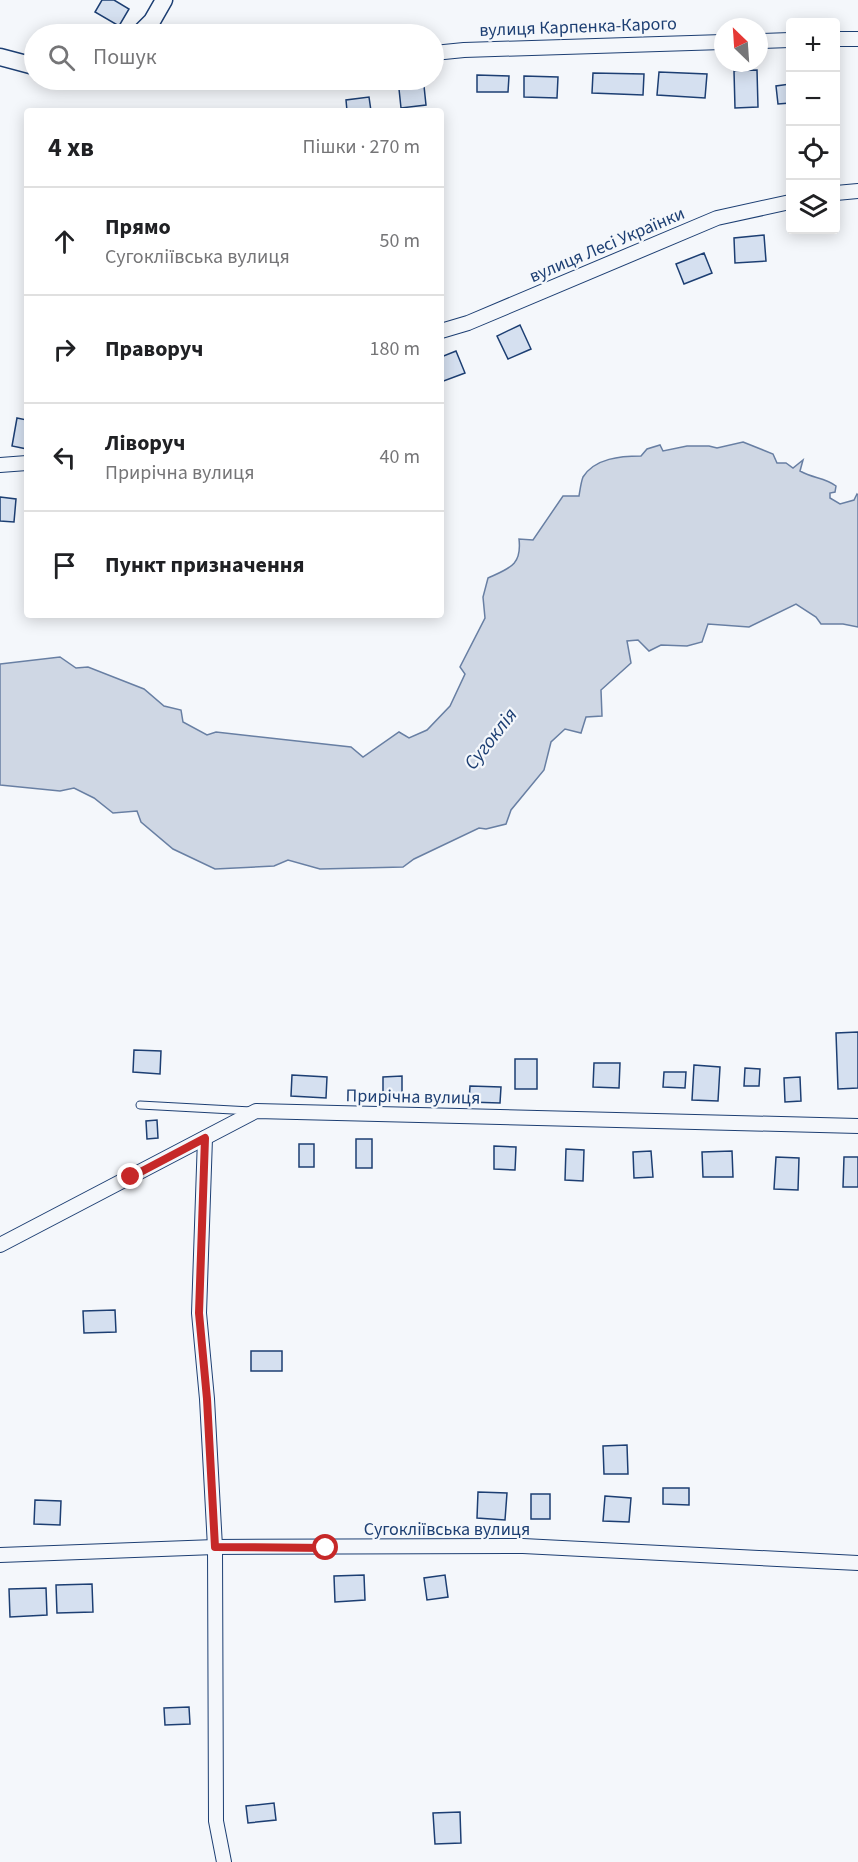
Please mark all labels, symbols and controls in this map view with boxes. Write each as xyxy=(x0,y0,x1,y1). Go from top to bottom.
street label: вулиця Карпенка-Карого xyxy=(479,11,677,43)
north arrow xyxy=(714,18,768,72)
map controls xyxy=(786,18,840,234)
button: + xyxy=(786,18,840,72)
search box xyxy=(24,24,444,90)
icon: search xyxy=(45,41,78,74)
text: Пошук xyxy=(93,41,157,73)
button: − xyxy=(786,72,840,126)
button: locate xyxy=(786,126,840,180)
text: 4 хв xyxy=(48,129,94,166)
text: Пішки · 270 m xyxy=(303,133,420,161)
button: layers xyxy=(786,180,840,234)
street label: вулиця Лесі Українки xyxy=(525,201,689,289)
text: Прямо xyxy=(105,211,171,243)
icon: ahead xyxy=(48,225,81,258)
text: 50 m xyxy=(380,227,420,255)
text: Сугокліївська вулиця xyxy=(105,243,290,271)
icon: right xyxy=(48,333,81,366)
text: Праворуч xyxy=(105,333,203,365)
text: 180 m xyxy=(370,335,420,363)
text: Ліворуч xyxy=(105,427,185,459)
icon: left xyxy=(48,441,81,474)
text: 40 m xyxy=(380,443,420,471)
text: Прирічна вулиця xyxy=(105,459,255,487)
icon: arrive xyxy=(48,549,81,582)
text: Пункт призначення xyxy=(105,549,305,581)
water label: Сугоклія xyxy=(458,702,524,776)
street label: Прирічна вулиця xyxy=(345,1083,481,1111)
route end xyxy=(117,1163,143,1189)
street label: Сугокліївська вулиця xyxy=(364,1517,530,1542)
route start xyxy=(312,1534,338,1560)

